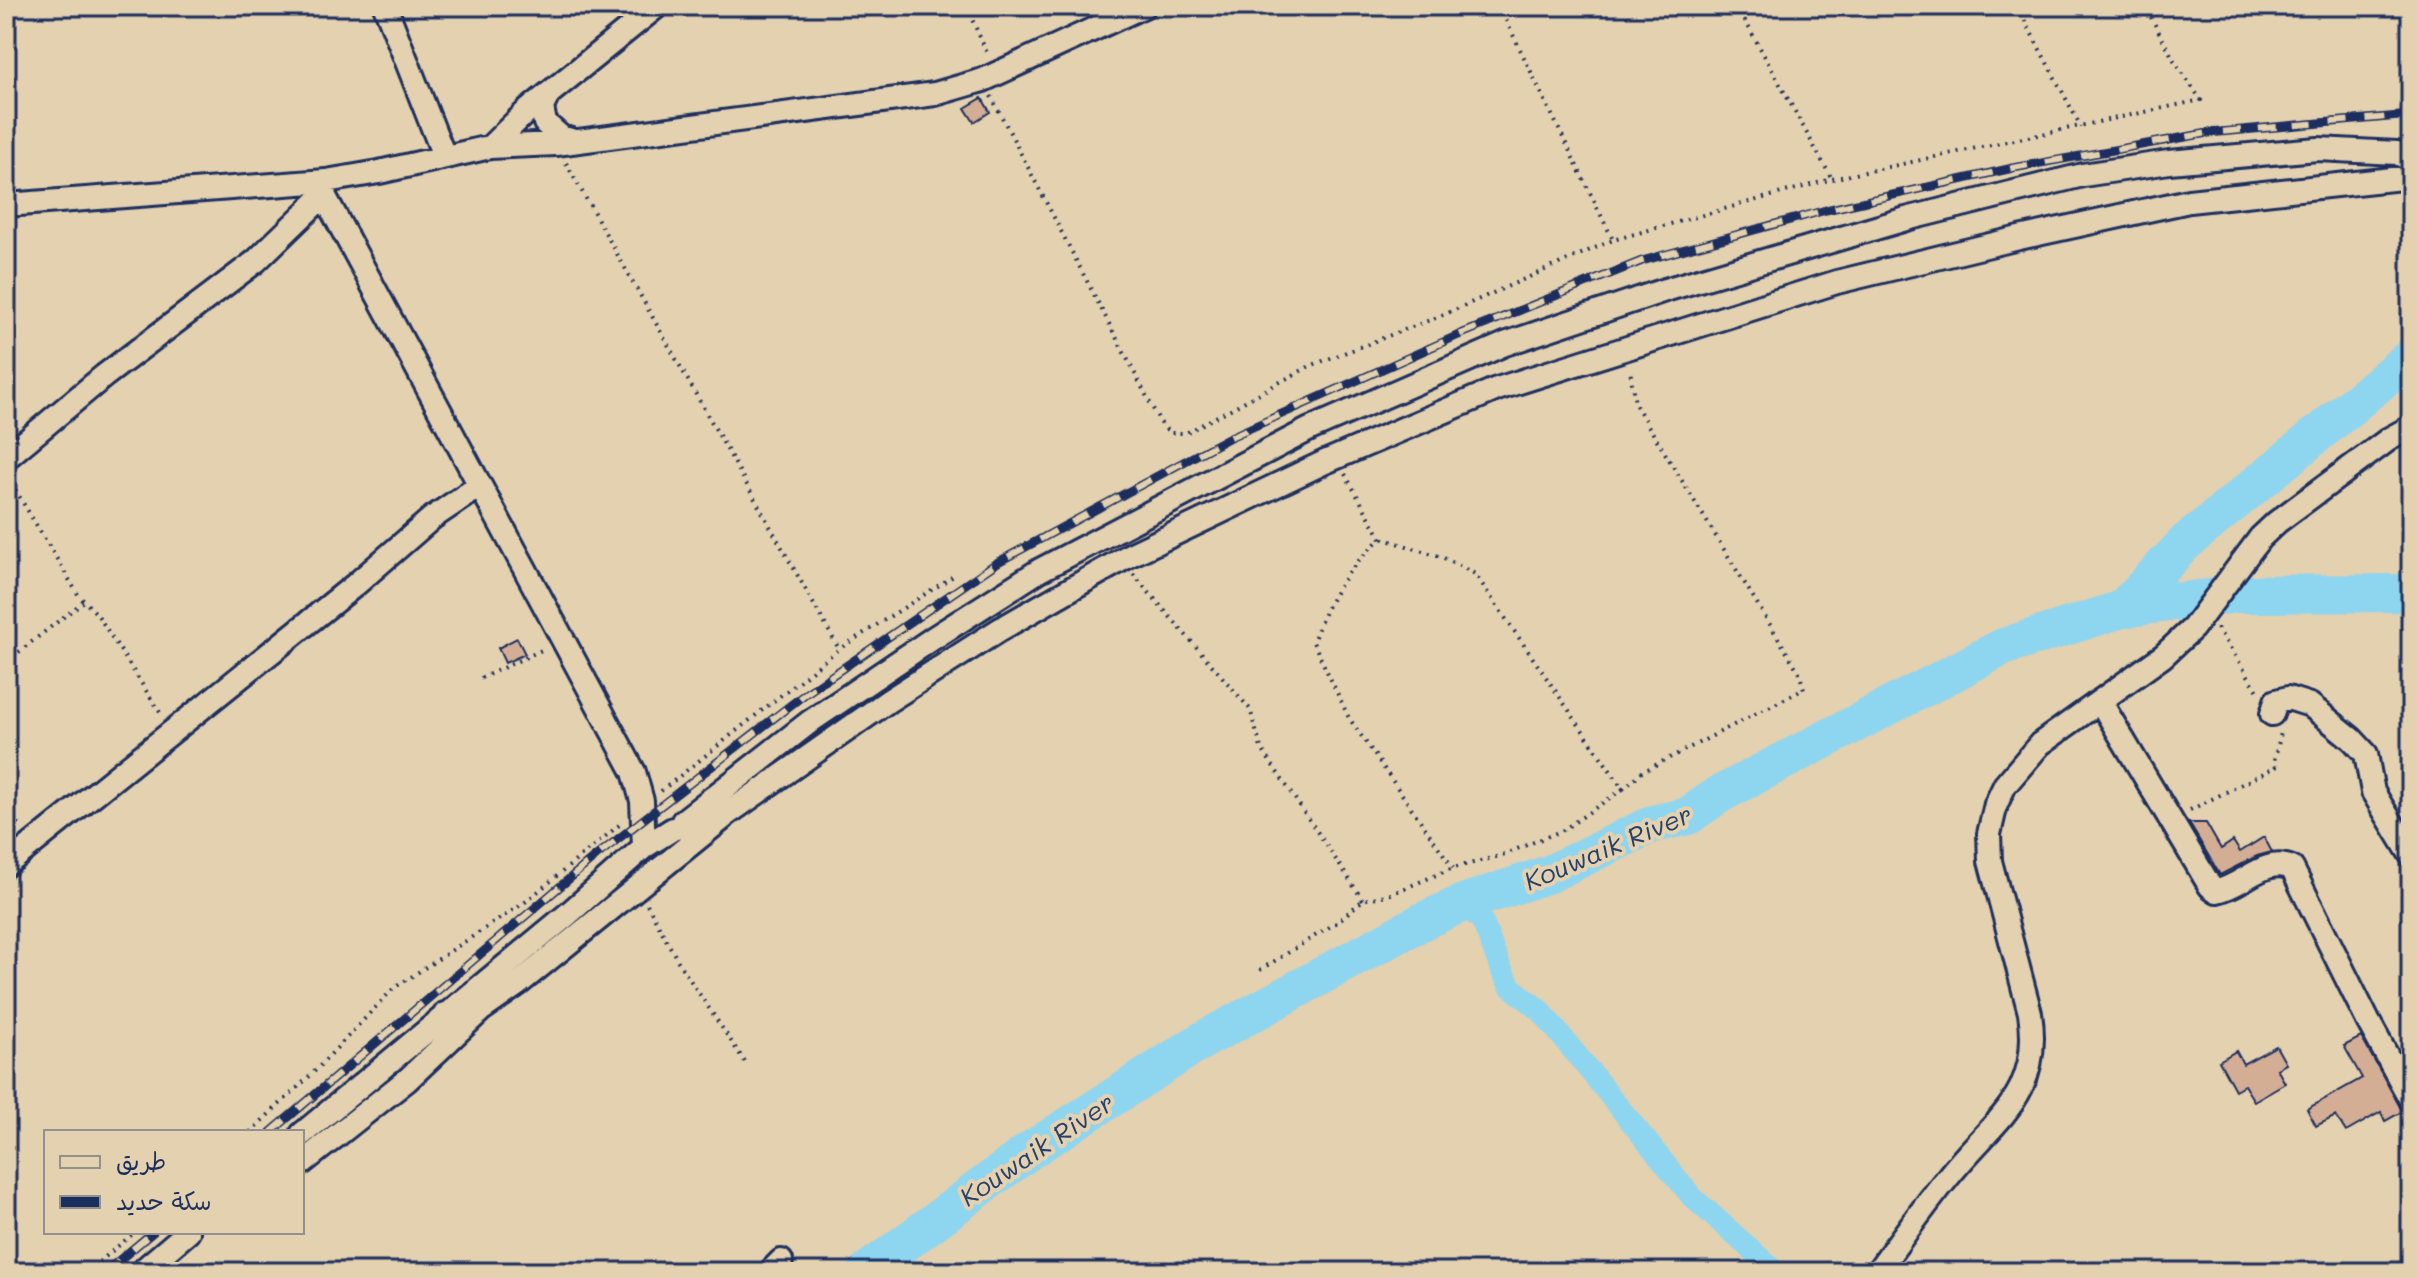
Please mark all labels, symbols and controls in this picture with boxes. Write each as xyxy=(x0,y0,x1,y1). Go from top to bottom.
water label: Kouwaik River xyxy=(1518,796,1697,898)
water label: Kouwaik River xyxy=(953,1085,1120,1213)
legend xyxy=(44,1130,304,1234)
text: طريق xyxy=(116,1145,166,1176)
text: سكة حديد xyxy=(116,1185,212,1216)

